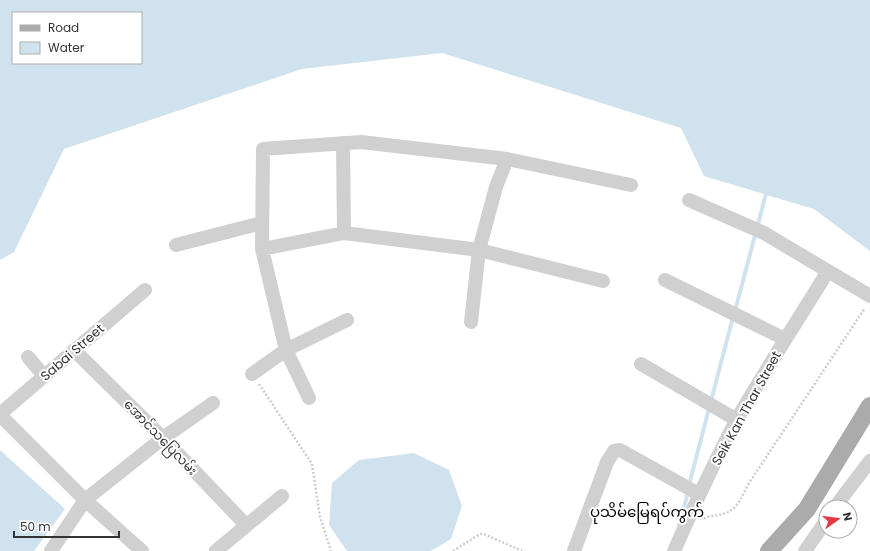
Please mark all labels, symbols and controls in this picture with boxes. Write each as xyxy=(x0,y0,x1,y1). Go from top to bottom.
legend xyxy=(12,12,142,64)
text: Road xyxy=(48,19,79,36)
text: Water xyxy=(48,39,85,56)
street label: Sabai Street xyxy=(36,319,108,385)
street label: Seik Kan Thar Street xyxy=(707,347,786,469)
street label: အောင်သပြေလမ်း xyxy=(119,395,202,480)
north arrow xyxy=(818,499,858,539)
district label: ပုသိမ်မြေရပ်ကွက် xyxy=(590,501,704,524)
text: N xyxy=(839,511,856,523)
scale bar xyxy=(14,513,119,539)
text: 50 m xyxy=(20,518,51,535)

